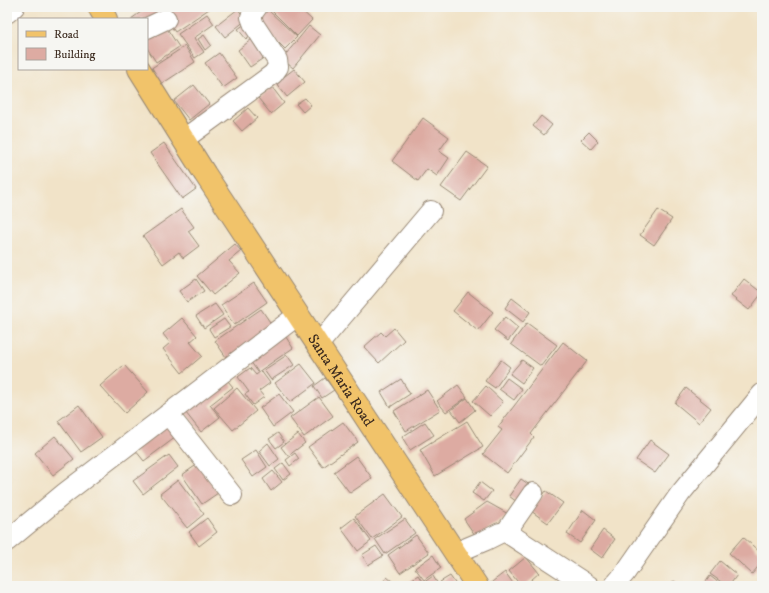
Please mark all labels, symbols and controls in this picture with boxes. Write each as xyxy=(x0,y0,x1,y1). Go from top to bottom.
legend xyxy=(18,18,148,70)
text: Road xyxy=(54,27,79,42)
text: Building xyxy=(54,47,95,62)
street label: Santa Maria Road xyxy=(303,331,378,431)

